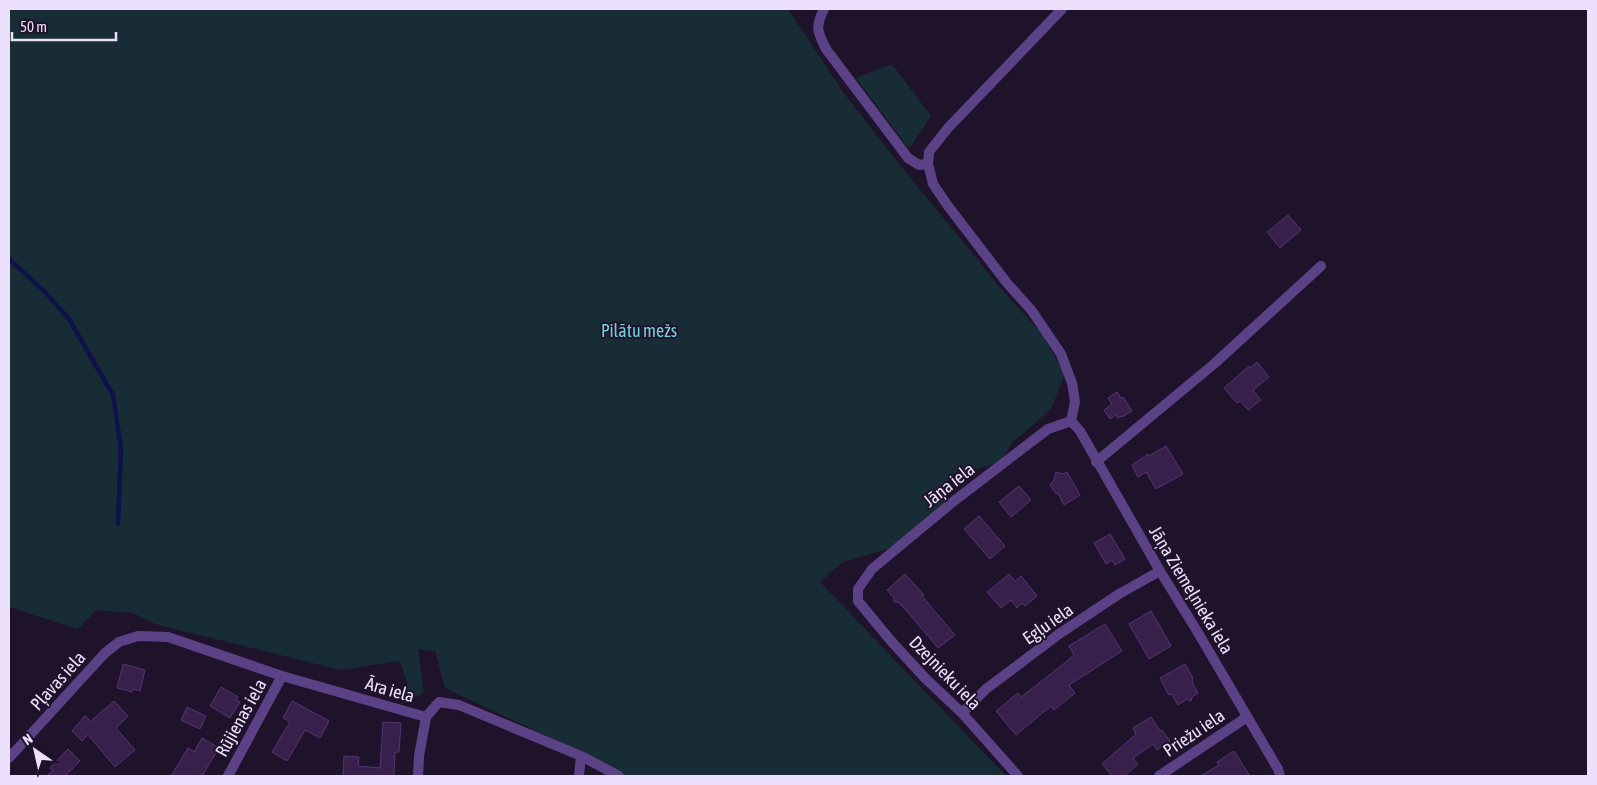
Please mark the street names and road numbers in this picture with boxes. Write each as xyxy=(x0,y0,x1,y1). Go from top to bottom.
street label: Jāņa iela xyxy=(919,458,978,511)
street label: Jāņa Ziemeļnieka iela xyxy=(1145,522,1238,657)
street label: Egļu iela xyxy=(1018,599,1077,648)
street label: Dzejnieku iela xyxy=(905,631,986,714)
street label: Pļavas iela xyxy=(26,647,89,714)
street label: Āra iela xyxy=(363,673,417,707)
street label: Rūjienas iela xyxy=(211,675,270,760)
street label: Priežu iela xyxy=(1159,704,1228,761)

